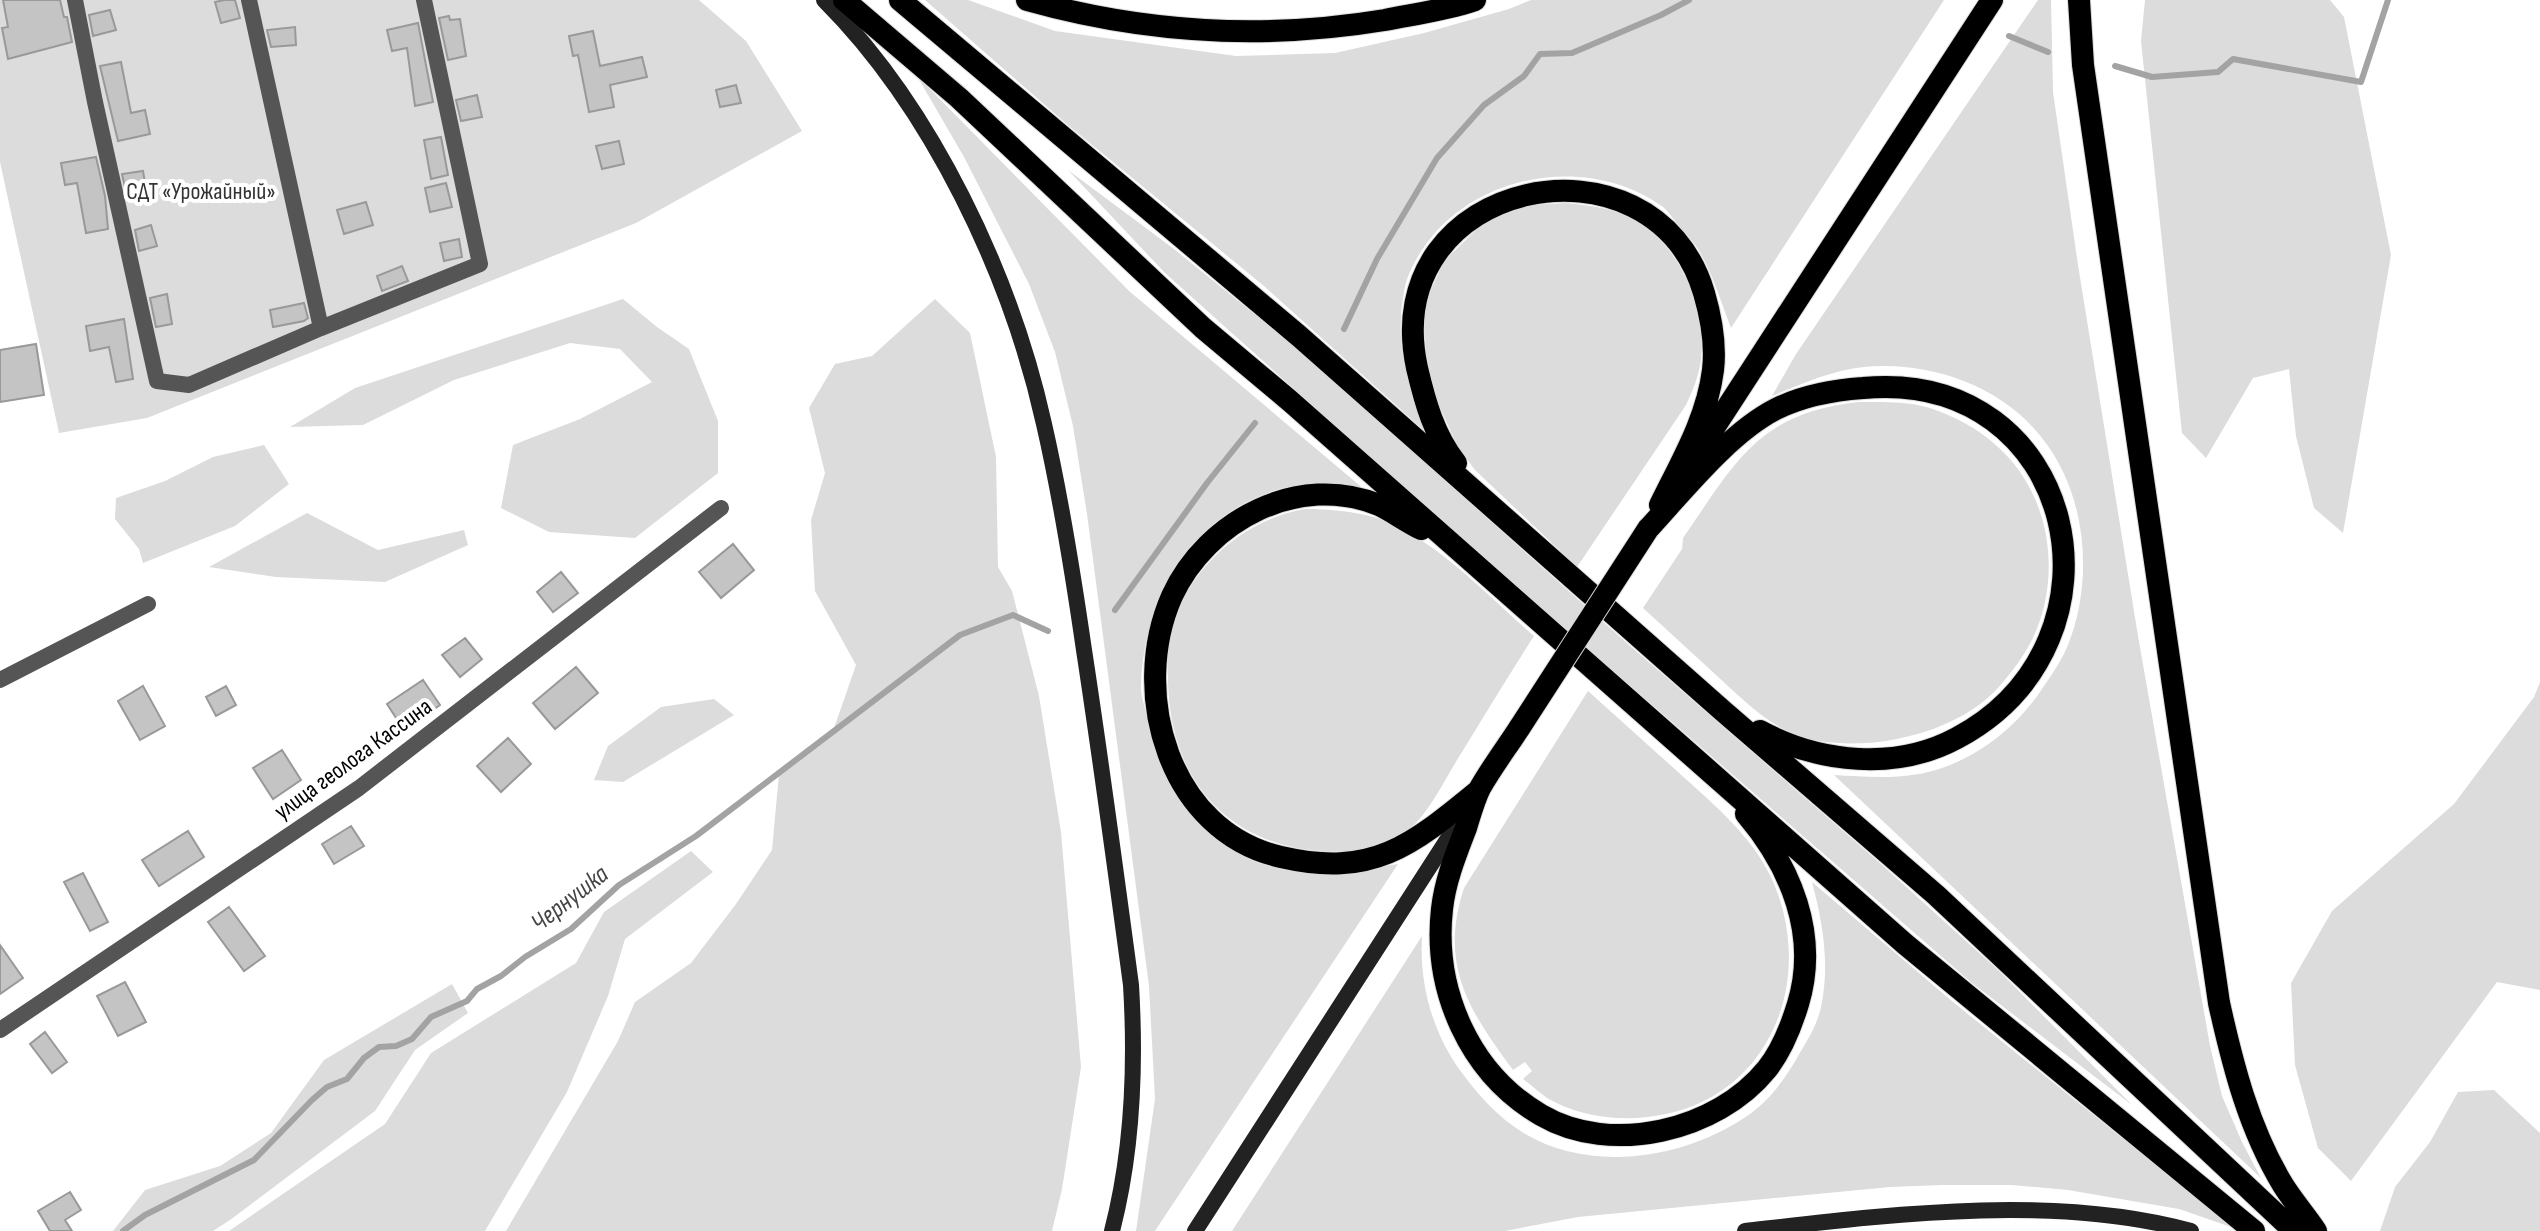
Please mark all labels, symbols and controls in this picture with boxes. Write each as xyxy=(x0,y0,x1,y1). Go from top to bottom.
park label: СДТ «Урожайный» xyxy=(126,177,276,206)
street label: улица геолога Кассина xyxy=(268,692,438,826)
water label: Чернушка xyxy=(525,859,615,939)

